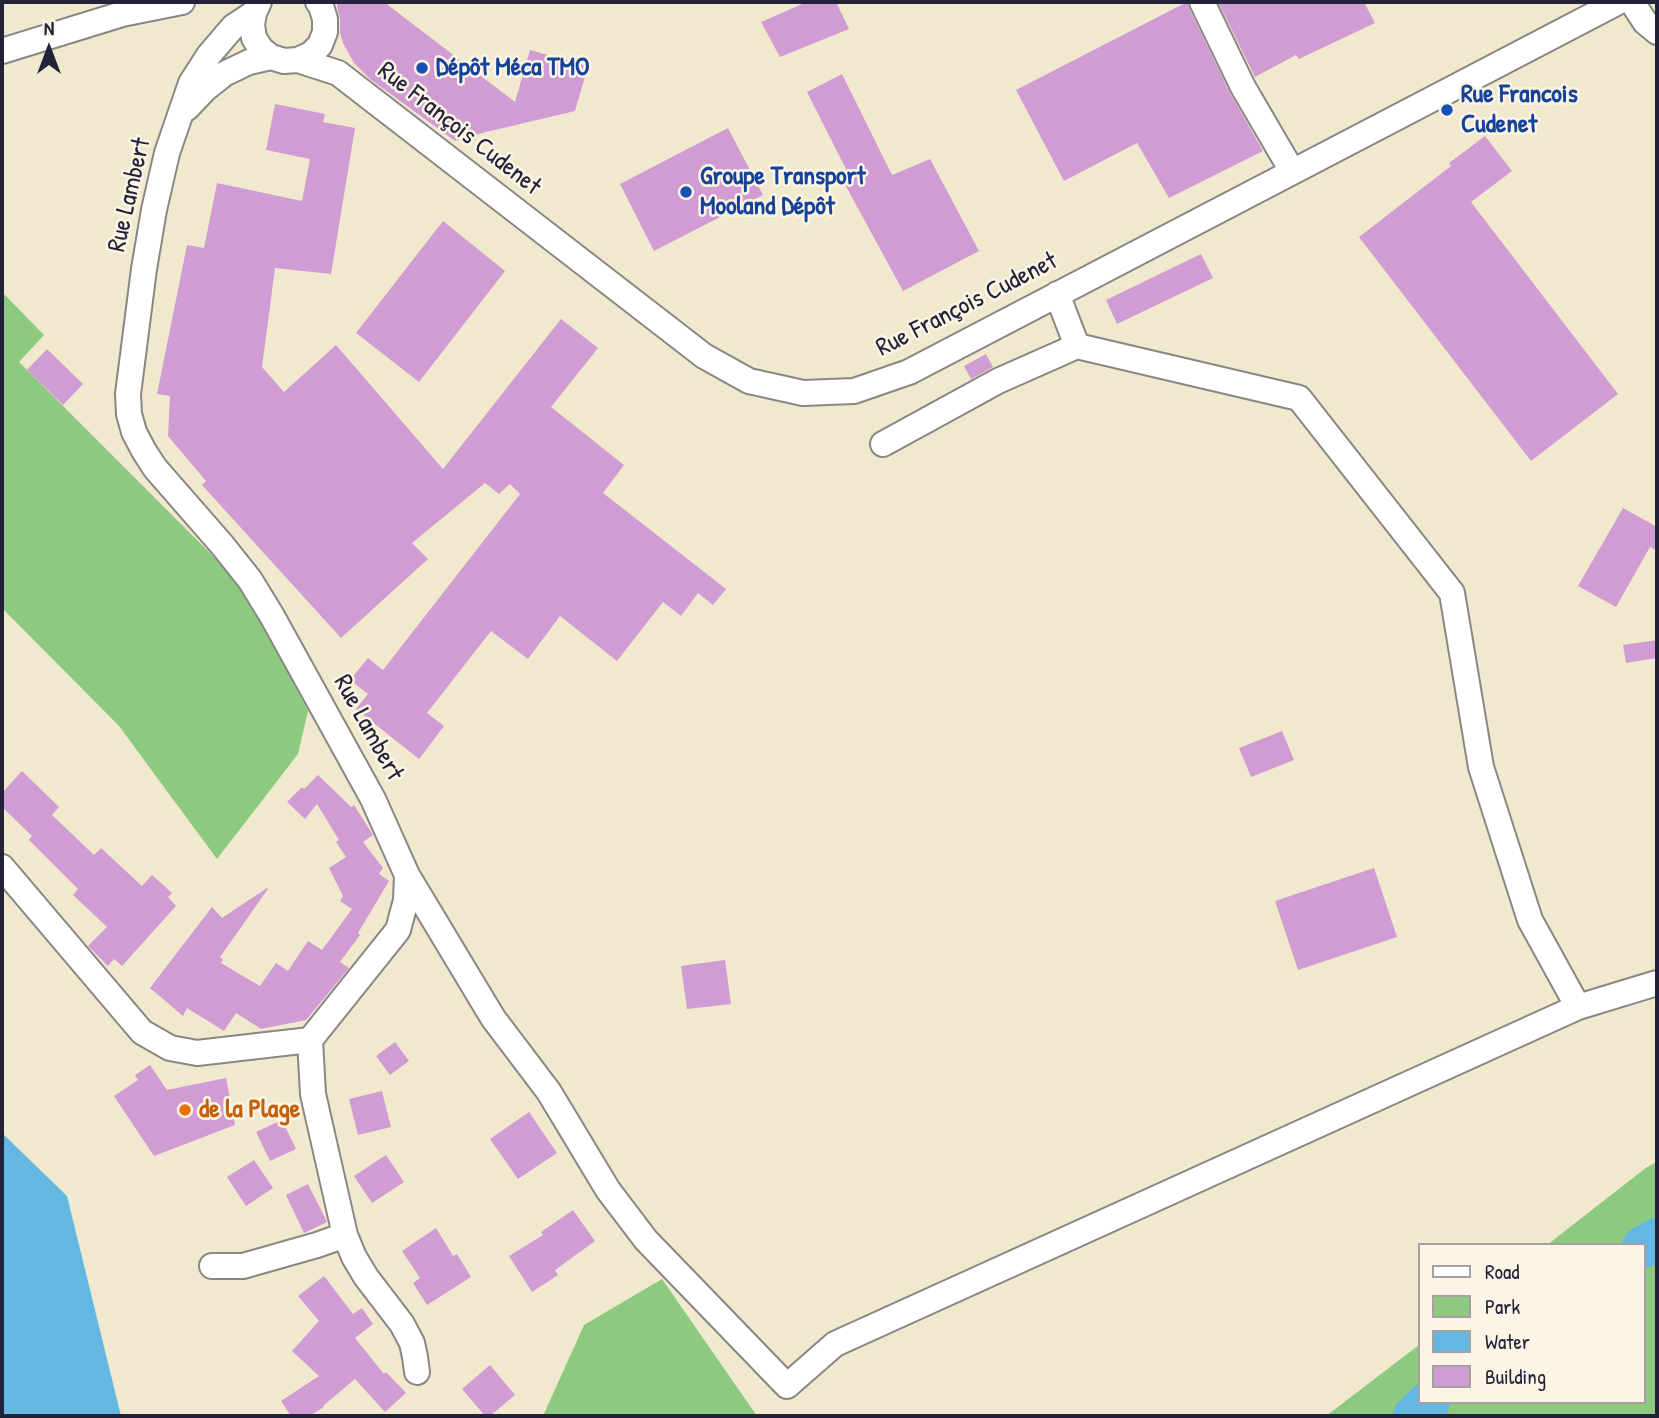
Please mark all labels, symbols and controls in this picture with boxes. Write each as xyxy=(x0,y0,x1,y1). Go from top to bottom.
north arrow xyxy=(14,14,84,84)
text: N xyxy=(44,15,54,41)
place label: Dépôt Méca TMO xyxy=(436,52,589,84)
street label: Rue François Cudenet xyxy=(371,56,547,202)
marker: Dépôt Méca TMO xyxy=(414,60,430,76)
place label: Rue Francois Cudenet xyxy=(1461,79,1578,140)
marker: Rue Francois Cudenet xyxy=(1439,102,1455,118)
street label: Rue Lambert xyxy=(102,135,158,255)
place label: Groupe Transport Mooland Dépôt xyxy=(700,161,866,222)
marker: Groupe Transport Mooland Dépôt xyxy=(678,184,694,200)
street label: Rue François Cudenet xyxy=(871,246,1063,364)
street label: Rue Lambert xyxy=(326,670,410,786)
place label: de la Plage xyxy=(199,1094,300,1126)
marker: de la Plage xyxy=(177,1102,193,1118)
legend xyxy=(1418,1243,1645,1404)
text: Road xyxy=(1485,1257,1519,1286)
text: Park xyxy=(1485,1292,1520,1321)
text: Water xyxy=(1485,1327,1530,1356)
text: Building xyxy=(1485,1362,1546,1391)

